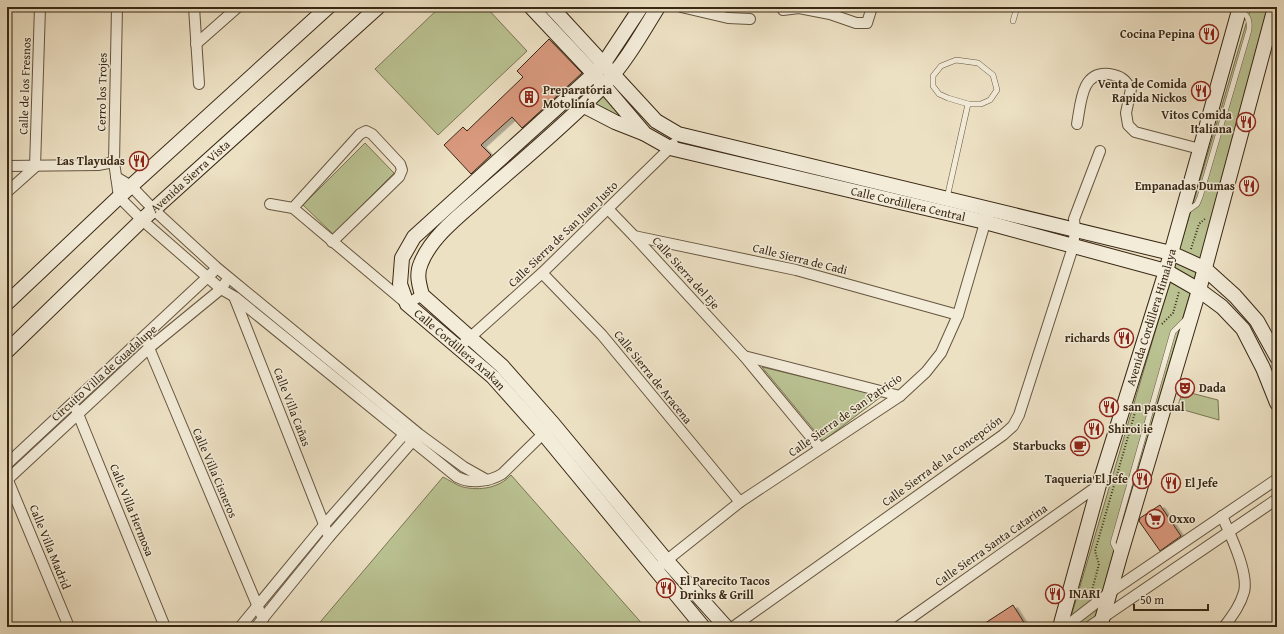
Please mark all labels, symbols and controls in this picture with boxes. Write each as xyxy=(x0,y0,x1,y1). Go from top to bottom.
restaurant icon: Cocina Pepina xyxy=(1198,23,1220,45)
place label: Cocina Pepina xyxy=(1120,25,1196,42)
street label: Calle de los Fresnos xyxy=(14,37,35,135)
street label: Cerro los Trojes xyxy=(92,52,111,132)
place label: Venta de Comida Rapida Nickos xyxy=(1098,75,1188,106)
restaurant icon: Venta de Comida Rapida Nickos xyxy=(1190,80,1212,102)
place label: Preparatoria Motolinía xyxy=(543,81,613,112)
building icon: Preparatoria Motolinía xyxy=(518,86,540,108)
place label: Vitos Comida Italiana xyxy=(1161,106,1233,137)
restaurant icon: Vitos Comida Italiana xyxy=(1235,111,1257,133)
street label: Avenida Sierra Vista xyxy=(146,136,234,217)
restaurant icon: Las Tlayudas xyxy=(128,150,150,172)
place label: Las Tlayudas xyxy=(57,152,125,169)
restaurant icon: Empanadas Dumas xyxy=(1238,175,1260,197)
street label: Calle Sierra de San Juan Justo xyxy=(504,177,621,291)
place label: Empanadas Dumas xyxy=(1135,177,1235,194)
street label: Calle Cordillera Central xyxy=(849,182,968,225)
street label: Calle Sierra del Eje xyxy=(649,232,724,313)
street label: Calle Sierra de Cadi xyxy=(751,239,850,279)
street label: Avenida Cordillera Himalaya xyxy=(1122,246,1180,388)
street label: Calle Cordillera Arakan xyxy=(411,305,510,394)
street label: Circuito Villa de Guadalupe xyxy=(47,320,161,425)
street label: Calle Sierra de Aracena xyxy=(610,326,697,427)
restaurant icon: richards xyxy=(1113,327,1135,349)
place label: richards xyxy=(1065,329,1110,346)
street label: Calle Villa Cañas xyxy=(270,365,315,449)
street label: Calle Sierra de San Patricio xyxy=(784,369,905,460)
theatre icon: Dada xyxy=(1174,377,1196,399)
place label: Dada xyxy=(1199,379,1227,396)
restaurant icon: san pascual xyxy=(1098,396,1120,418)
place label: san pascual xyxy=(1123,398,1185,415)
street label: Calle Sierra de la Concepción xyxy=(878,411,1006,510)
restaurant icon: Shiroi ie xyxy=(1083,418,1105,440)
place label: Shiroi ie xyxy=(1108,420,1153,437)
street label: Calle Villa Cisneros xyxy=(189,425,242,521)
cafe icon: Starbucks xyxy=(1069,435,1091,457)
place label: Starbucks xyxy=(1013,437,1066,454)
street label: Calle Villa Hermosa xyxy=(106,461,159,559)
restaurant icon: Taqueria El Jefe xyxy=(1131,468,1153,490)
place label: Taqueria El Jefe xyxy=(1045,470,1128,487)
restaurant icon: El Jefe xyxy=(1160,472,1182,494)
place label: El Jefe xyxy=(1185,474,1218,491)
street label: Calle Sierra Santa Catarina xyxy=(931,499,1051,590)
street label: Calle Villa Madrid xyxy=(26,502,75,592)
supermarket icon: Oxxo xyxy=(1144,508,1166,530)
place label: Oxxo xyxy=(1169,510,1196,527)
place label: El Parecito Tacos Drinks & Grill xyxy=(680,572,770,603)
restaurant icon: El Parecito Tacos Drinks & Grill xyxy=(655,577,677,599)
restaurant icon: INARI xyxy=(1044,583,1066,605)
place label: INARI xyxy=(1069,585,1100,602)
scale bar xyxy=(1134,586,1208,612)
text: 50 m xyxy=(1140,591,1164,608)

